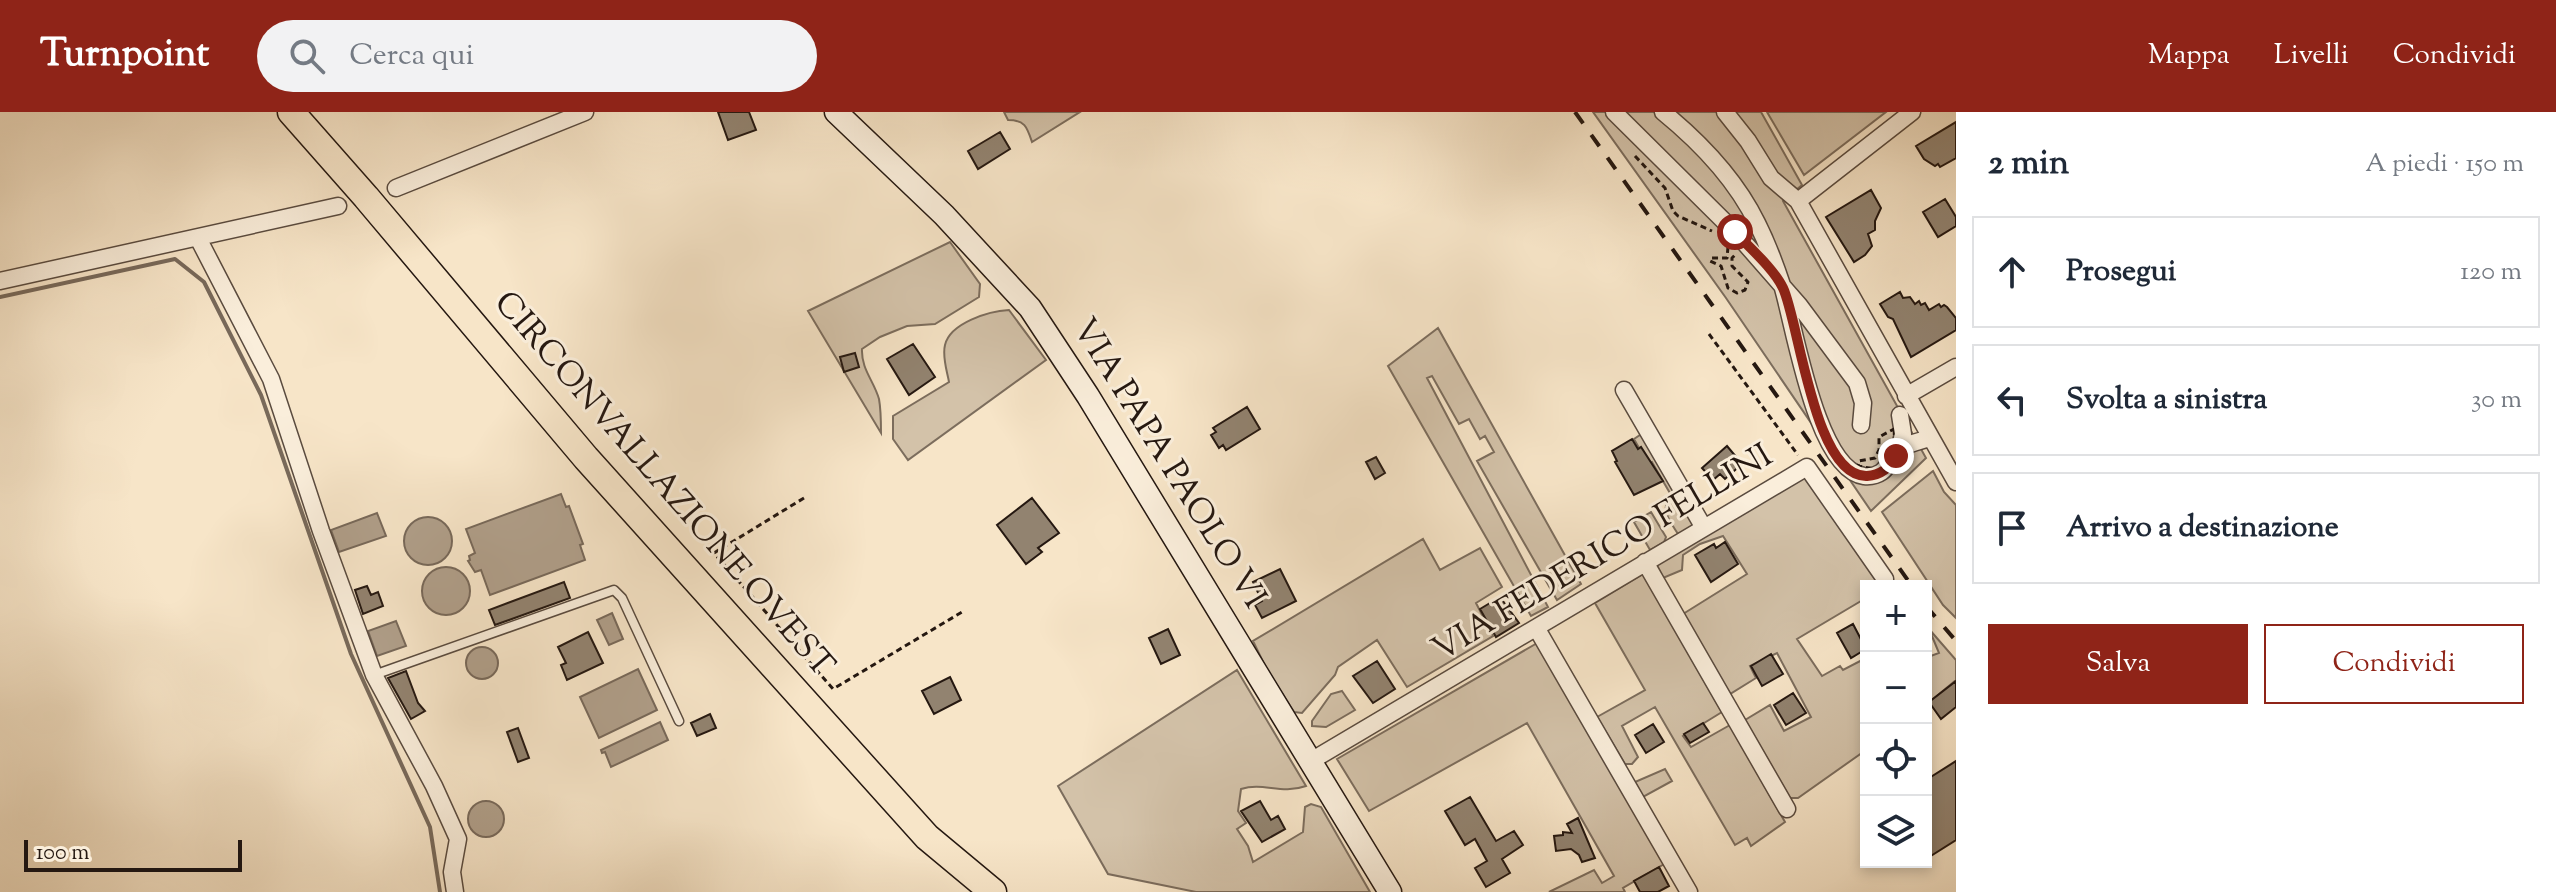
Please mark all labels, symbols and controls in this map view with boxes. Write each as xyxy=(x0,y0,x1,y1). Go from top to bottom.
search box xyxy=(257,20,817,92)
text: Turnpoint xyxy=(40,29,209,83)
icon: search xyxy=(285,34,329,78)
text: Cerca qui xyxy=(349,35,474,78)
text: Mappa xyxy=(2148,36,2230,76)
text: Livelli xyxy=(2274,36,2349,76)
text: Condividi xyxy=(2393,36,2516,76)
text: 2 min xyxy=(1988,140,2069,189)
text: A piedi · 150 m xyxy=(2365,146,2524,183)
route start xyxy=(1717,214,1753,250)
icon: ahead xyxy=(1990,250,2034,294)
text: Prosegui xyxy=(2066,251,2176,294)
text: 120 m xyxy=(2460,254,2522,291)
street label: CIRCONVALLAZIONE OVEST xyxy=(481,281,845,689)
street label: VIA PAPA PAOLO VI xyxy=(1059,309,1277,619)
icon: left xyxy=(1990,378,2034,422)
text: Svolta a sinistra xyxy=(2066,379,2267,422)
text: 30 m xyxy=(2471,382,2522,419)
street label: VIA FEDERICO FELLINI xyxy=(1424,433,1782,675)
route end xyxy=(1878,438,1914,474)
icon: arrive xyxy=(1990,506,2034,550)
text: Arrivo a destinazione xyxy=(2066,507,2339,550)
map controls xyxy=(1860,580,1932,868)
button: + xyxy=(1860,580,1932,652)
button: Salva xyxy=(1988,624,2248,704)
button: Condividi xyxy=(2264,624,2524,704)
button: − xyxy=(1860,652,1932,724)
button: locate xyxy=(1860,724,1932,796)
button: layers xyxy=(1860,796,1932,868)
scale bar xyxy=(24,836,242,872)
text: 100 m xyxy=(36,838,89,870)

